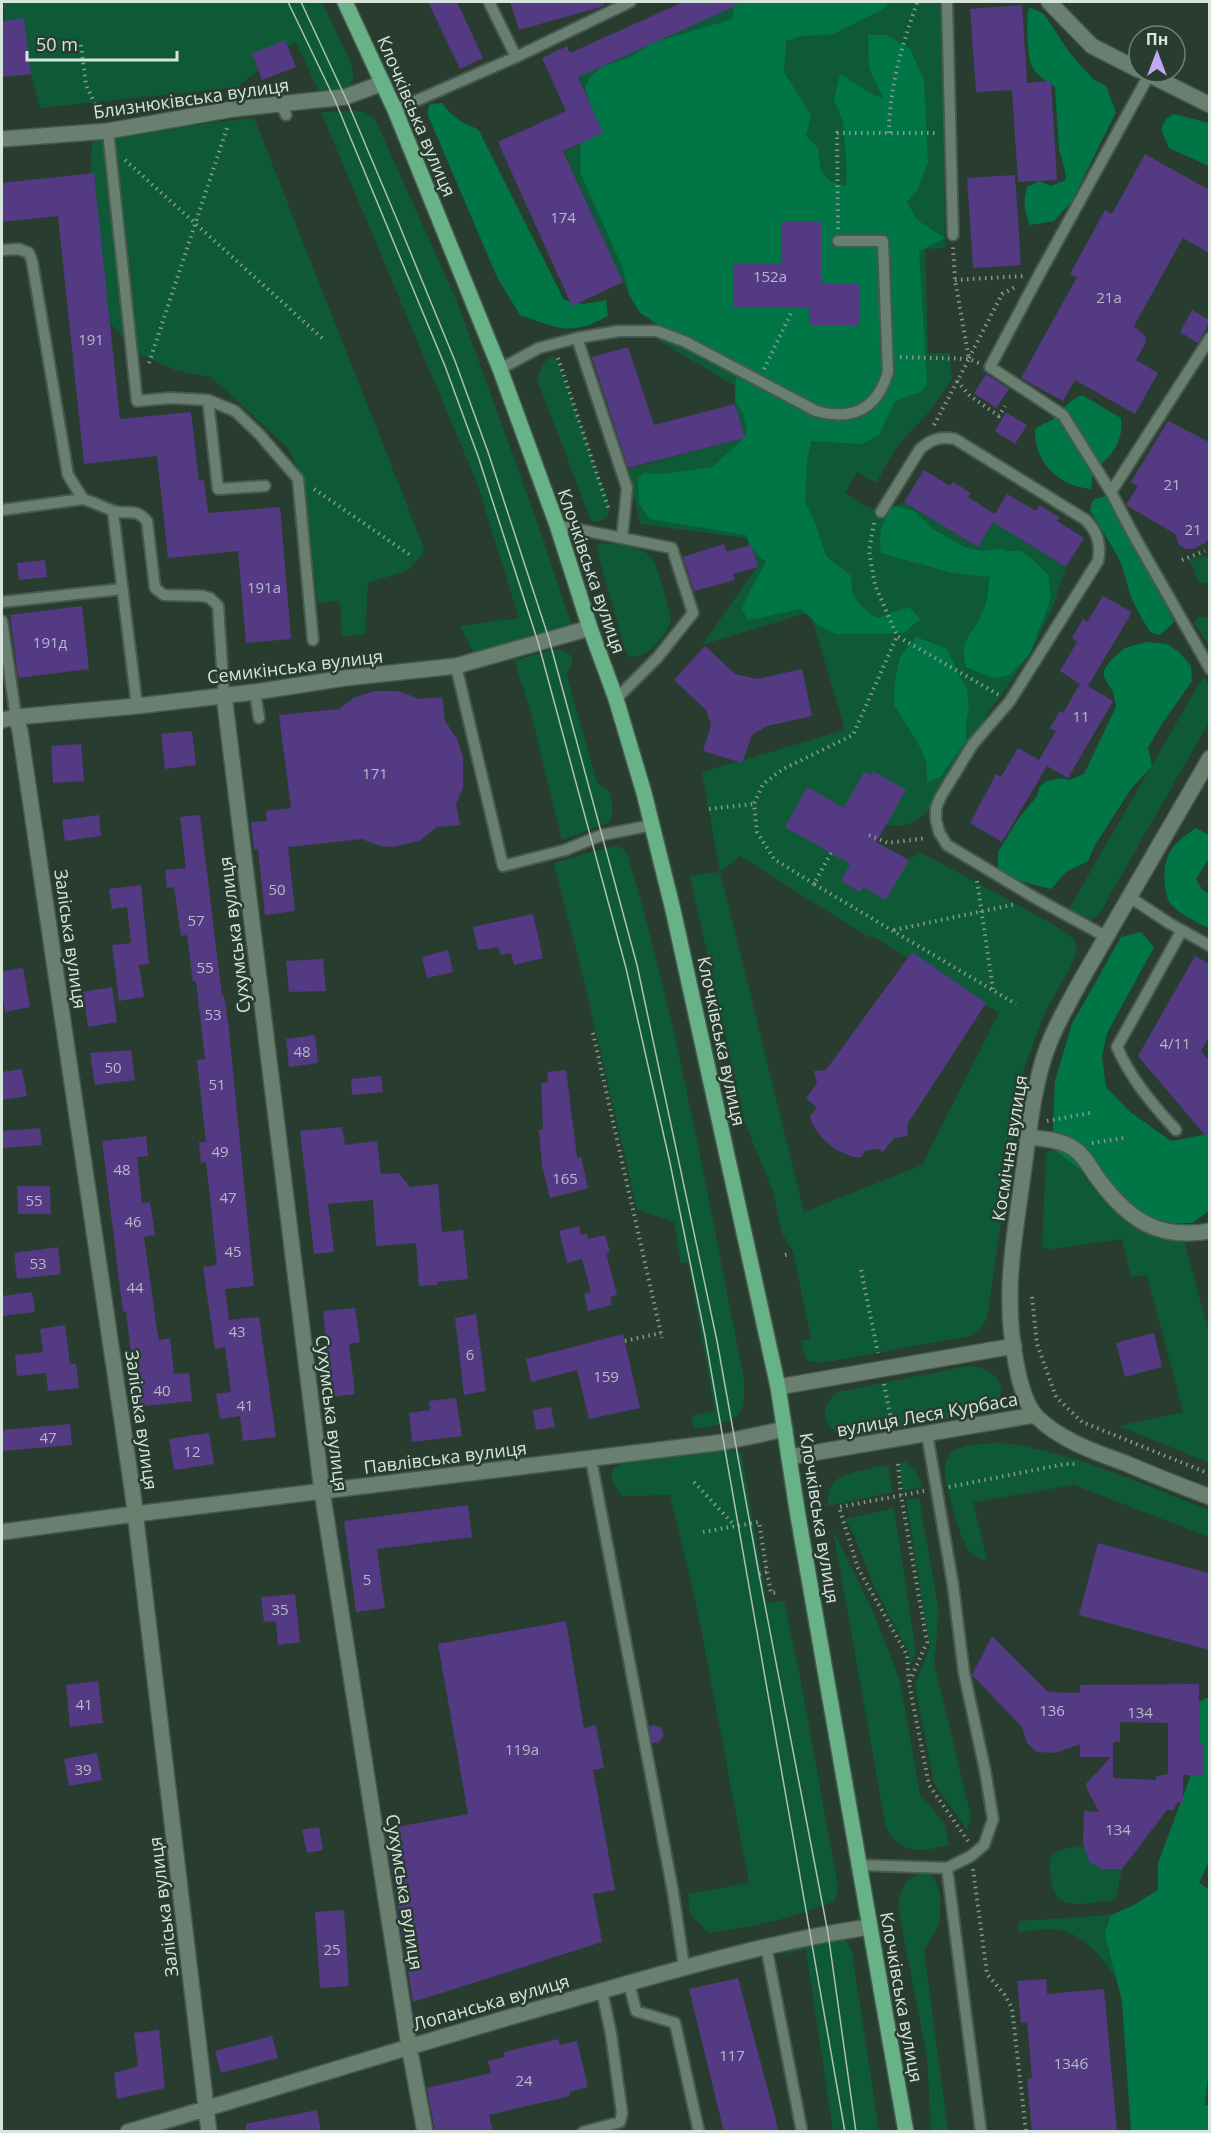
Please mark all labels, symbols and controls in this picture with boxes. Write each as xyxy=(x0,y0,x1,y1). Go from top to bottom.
scale bar xyxy=(27,24,177,62)
north arrow xyxy=(1127,24,1187,84)
text: Пн xyxy=(1146,28,1168,50)
text: 50 m xyxy=(36,32,78,56)
street label: Клочківська вулиця xyxy=(372,32,462,200)
street label: Близнюківська вулиця xyxy=(92,72,290,124)
house number: 174 xyxy=(550,207,576,227)
house number: 152а xyxy=(753,266,787,286)
house number: 21а xyxy=(1096,287,1122,307)
house number: 191 xyxy=(78,329,104,349)
house number: 21 xyxy=(1163,474,1181,494)
street label: Клочківська вулиця xyxy=(553,485,631,657)
house number: 21 xyxy=(1184,519,1202,539)
house number: 191а xyxy=(247,577,281,597)
house number: 191д xyxy=(33,632,68,652)
street label: Семикінська вулиця xyxy=(206,643,384,689)
house number: 11 xyxy=(1072,706,1090,726)
house number: 171 xyxy=(362,763,388,783)
street label: Сухумська вулиця xyxy=(212,855,256,1015)
street label: Заліська вулиця xyxy=(49,868,93,1010)
house number: 50 xyxy=(268,879,286,899)
house number: 57 xyxy=(187,910,205,930)
street label: Клочківська вулиця xyxy=(692,954,752,1128)
house number: 55 xyxy=(196,957,214,977)
house number: 53 xyxy=(204,1004,222,1024)
house number: 4/11 xyxy=(1159,1033,1191,1053)
house number: 48 xyxy=(293,1041,311,1061)
house number: 50 xyxy=(104,1057,122,1077)
street label: Космічна вулиця xyxy=(986,1073,1032,1223)
house number: 51 xyxy=(208,1074,226,1094)
house number: 49 xyxy=(211,1141,229,1161)
house number: 48 xyxy=(113,1159,131,1179)
house number: 165 xyxy=(552,1168,578,1188)
house number: 47 xyxy=(219,1187,237,1207)
house number: 55 xyxy=(25,1190,43,1210)
house number: 46 xyxy=(124,1211,142,1231)
house number: 45 xyxy=(224,1241,242,1261)
house number: 53 xyxy=(29,1253,47,1273)
house number: 44 xyxy=(126,1277,144,1297)
house number: 43 xyxy=(228,1321,246,1341)
street label: Сухумська вулиця xyxy=(310,1333,354,1493)
house number: 6 xyxy=(466,1344,474,1364)
street label: Заліська вулиця xyxy=(120,1349,164,1491)
house number: 159 xyxy=(593,1366,619,1386)
house number: 40 xyxy=(153,1380,171,1400)
street label: вулиця Леся Курбаса xyxy=(835,1386,1019,1442)
house number: 41 xyxy=(236,1395,254,1415)
house number: 47 xyxy=(39,1427,57,1447)
street label: Клочківська вулиця xyxy=(795,1431,845,1605)
street label: Павлівська вулиця xyxy=(362,1435,528,1479)
house number: 12 xyxy=(183,1441,201,1461)
house number: 5 xyxy=(363,1569,371,1589)
house number: 35 xyxy=(271,1599,289,1619)
house number: 41 xyxy=(75,1694,93,1714)
house number: 136 xyxy=(1039,1700,1065,1720)
house number: 134 xyxy=(1127,1702,1153,1722)
house number: 119а xyxy=(505,1739,539,1759)
house number: 39 xyxy=(74,1759,92,1779)
street label: Сухумська вулиця xyxy=(381,1812,429,1972)
house number: 134 xyxy=(1105,1819,1131,1839)
street label: Заліська вулиця xyxy=(143,1836,183,1978)
street label: Клочківська вулиця xyxy=(875,1910,929,2084)
house number: 25 xyxy=(323,1939,341,1959)
street label: Лопанська вулиця xyxy=(410,1968,572,2036)
house number: 117 xyxy=(719,2045,745,2065)
house number: 134б xyxy=(1054,2053,1088,2073)
house number: 24 xyxy=(515,2070,533,2090)

